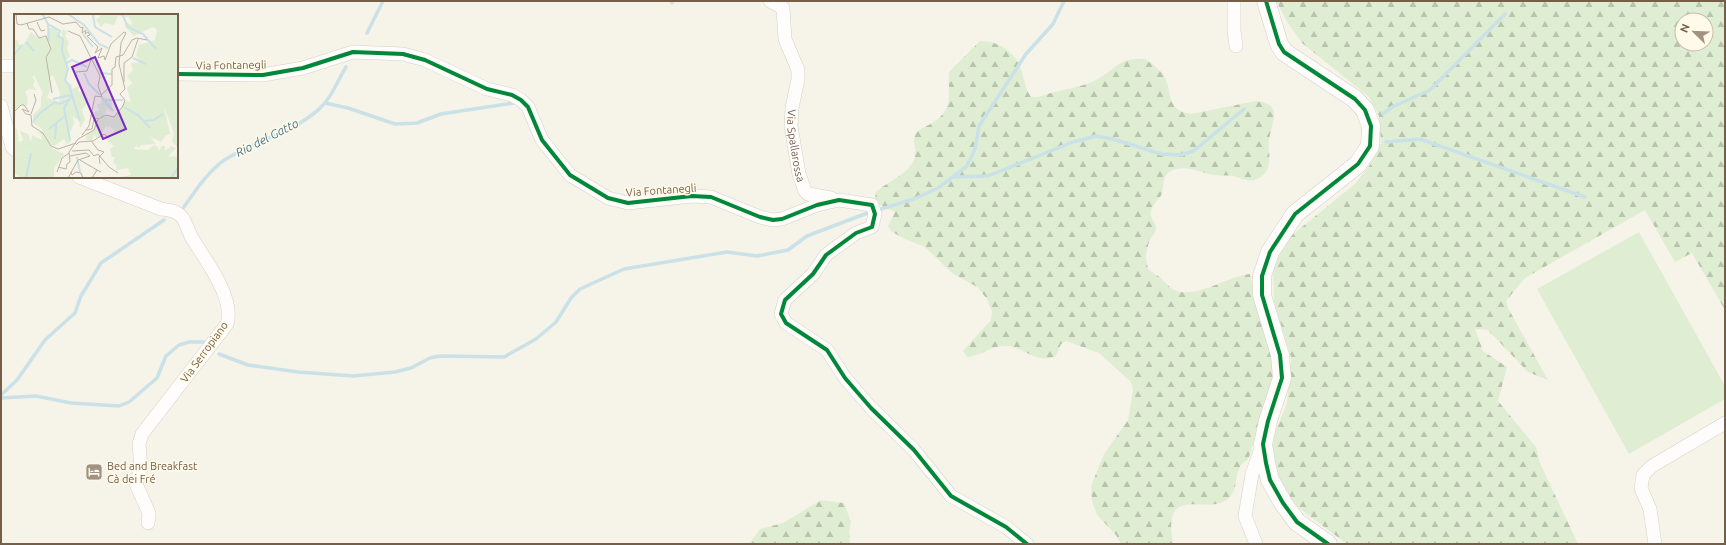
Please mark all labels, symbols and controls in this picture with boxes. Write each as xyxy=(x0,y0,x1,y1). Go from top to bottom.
north arrow xyxy=(1674,12,1714,52)
inset map xyxy=(14,14,178,178)
text: N xyxy=(1678,22,1692,34)
street label: Via Fontanegli xyxy=(195,58,267,72)
street label: Via Spallarossa xyxy=(785,109,807,183)
water label: Rio del Gatto xyxy=(233,116,301,159)
street label: Via Fontanegli xyxy=(625,182,697,198)
street label: Via Serropiano xyxy=(178,319,230,385)
place label: Bed and Breakfast Cà dei Fré xyxy=(107,460,198,485)
hotel icon: Bed and Breakfast Cà dei Fré xyxy=(84,462,104,482)

